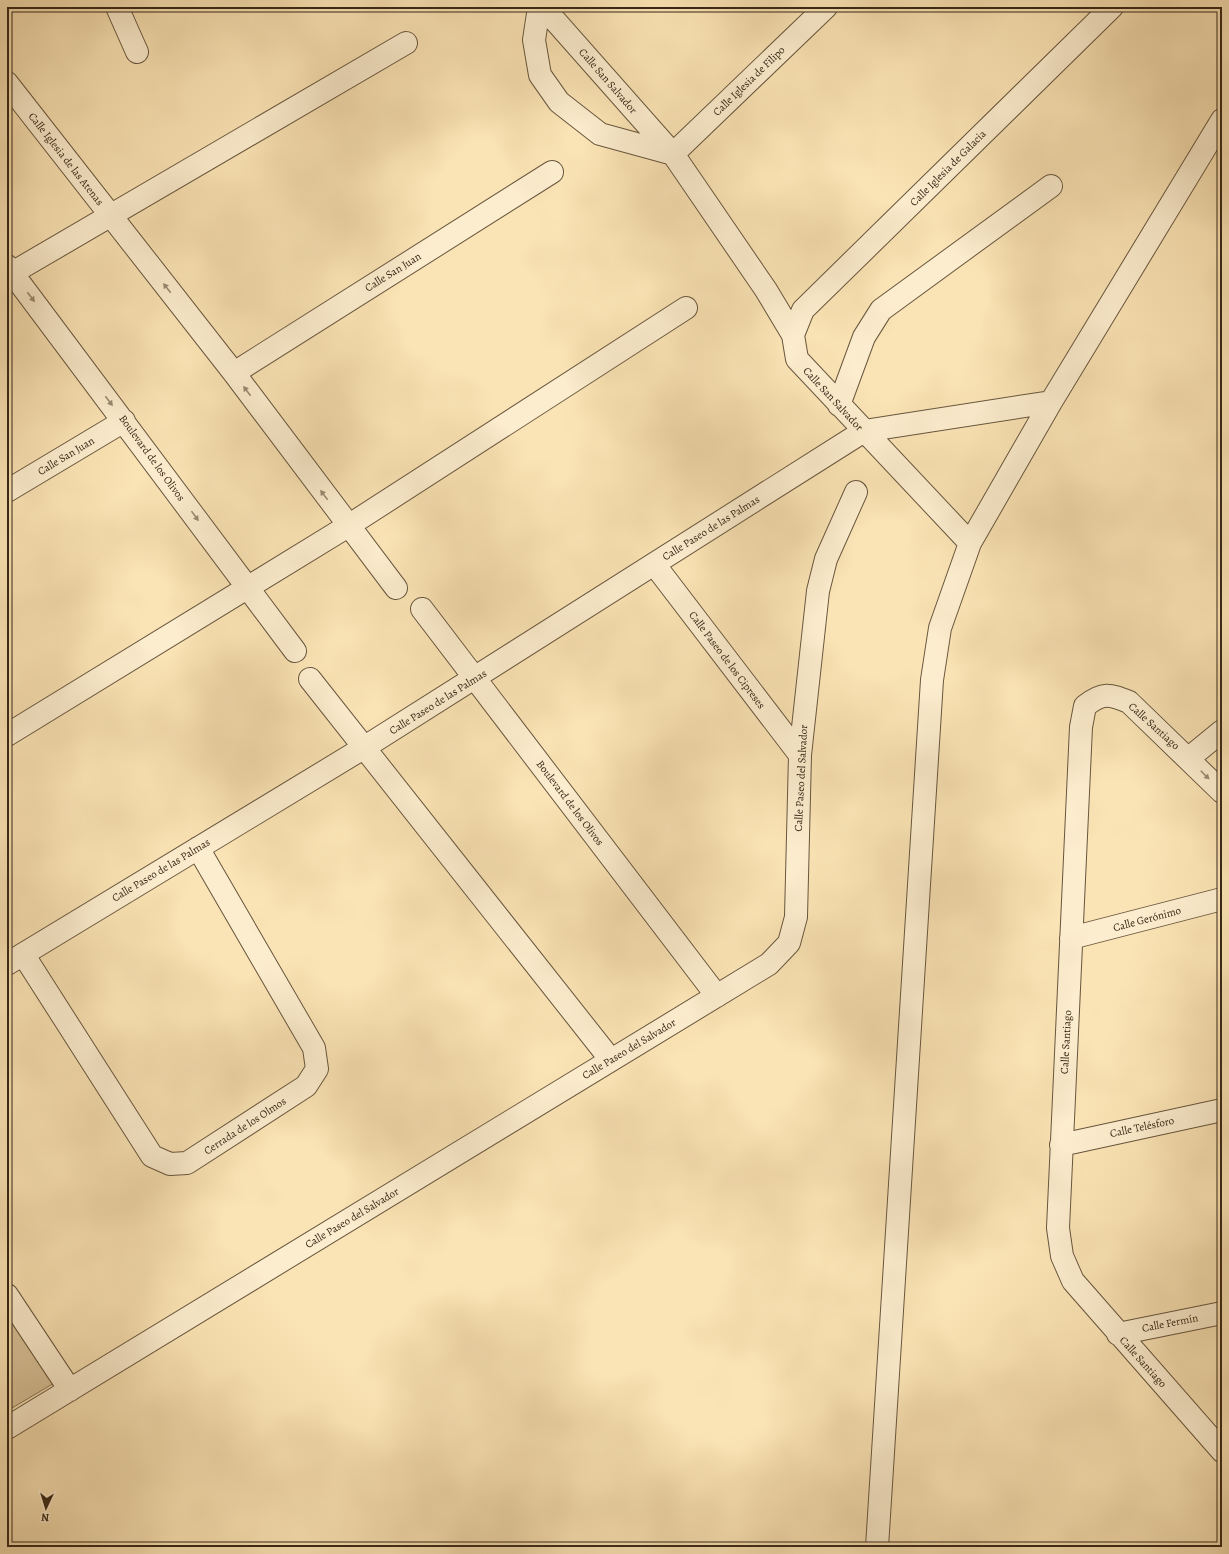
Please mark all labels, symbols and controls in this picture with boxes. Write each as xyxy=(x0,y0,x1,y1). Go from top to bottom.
street label: Calle Iglesia de Filipo xyxy=(710,42,789,119)
street label: Calle San Salvador xyxy=(575,45,641,117)
street label: Calle Iglesia de las Atenas xyxy=(25,109,107,209)
street label: Calle Iglesia de Galacia xyxy=(907,126,990,209)
street label: Calle San Juan xyxy=(362,249,424,295)
one-way arrow xyxy=(162,283,171,294)
one-way arrow xyxy=(26,292,34,302)
street label: Calle San Salvador xyxy=(799,364,867,434)
one-way arrow xyxy=(243,385,251,396)
one-way arrow xyxy=(105,395,113,406)
street label: Boulevard de los Olivos xyxy=(116,412,188,504)
street label: Calle San Juan xyxy=(35,433,97,479)
one-way arrow xyxy=(320,489,329,500)
street label: Calle Paseo de las Palmas xyxy=(659,492,763,564)
one-way arrow xyxy=(191,511,199,522)
street label: Calle Paseo de los Cipreses xyxy=(685,608,769,712)
street label: Calle Paseo de las Palmas xyxy=(386,666,490,738)
street label: Calle Santiago xyxy=(1125,699,1183,753)
street label: Calle Paseo del Salvador xyxy=(791,724,811,832)
street label: Boulevard de los Olivos xyxy=(533,757,607,849)
one-way arrow xyxy=(1200,770,1210,780)
street label: Calle Paseo de las Palmas xyxy=(109,835,213,905)
street label: Calle Gerónimo xyxy=(1111,903,1183,935)
street label: Calle Santiago xyxy=(1057,1009,1075,1074)
street label: Calle Paseo del Salvador xyxy=(579,1015,679,1083)
street label: Cerrada de los Olmos xyxy=(201,1094,289,1158)
street label: Calle Telésforo xyxy=(1109,1113,1176,1141)
street label: Calle Paseo del Salvador xyxy=(302,1184,402,1252)
street label: Calle Fermín xyxy=(1141,1310,1199,1336)
street label: Calle Santiago xyxy=(1116,1333,1170,1391)
north arrow xyxy=(26,1488,66,1528)
text: N xyxy=(41,1510,50,1525)

